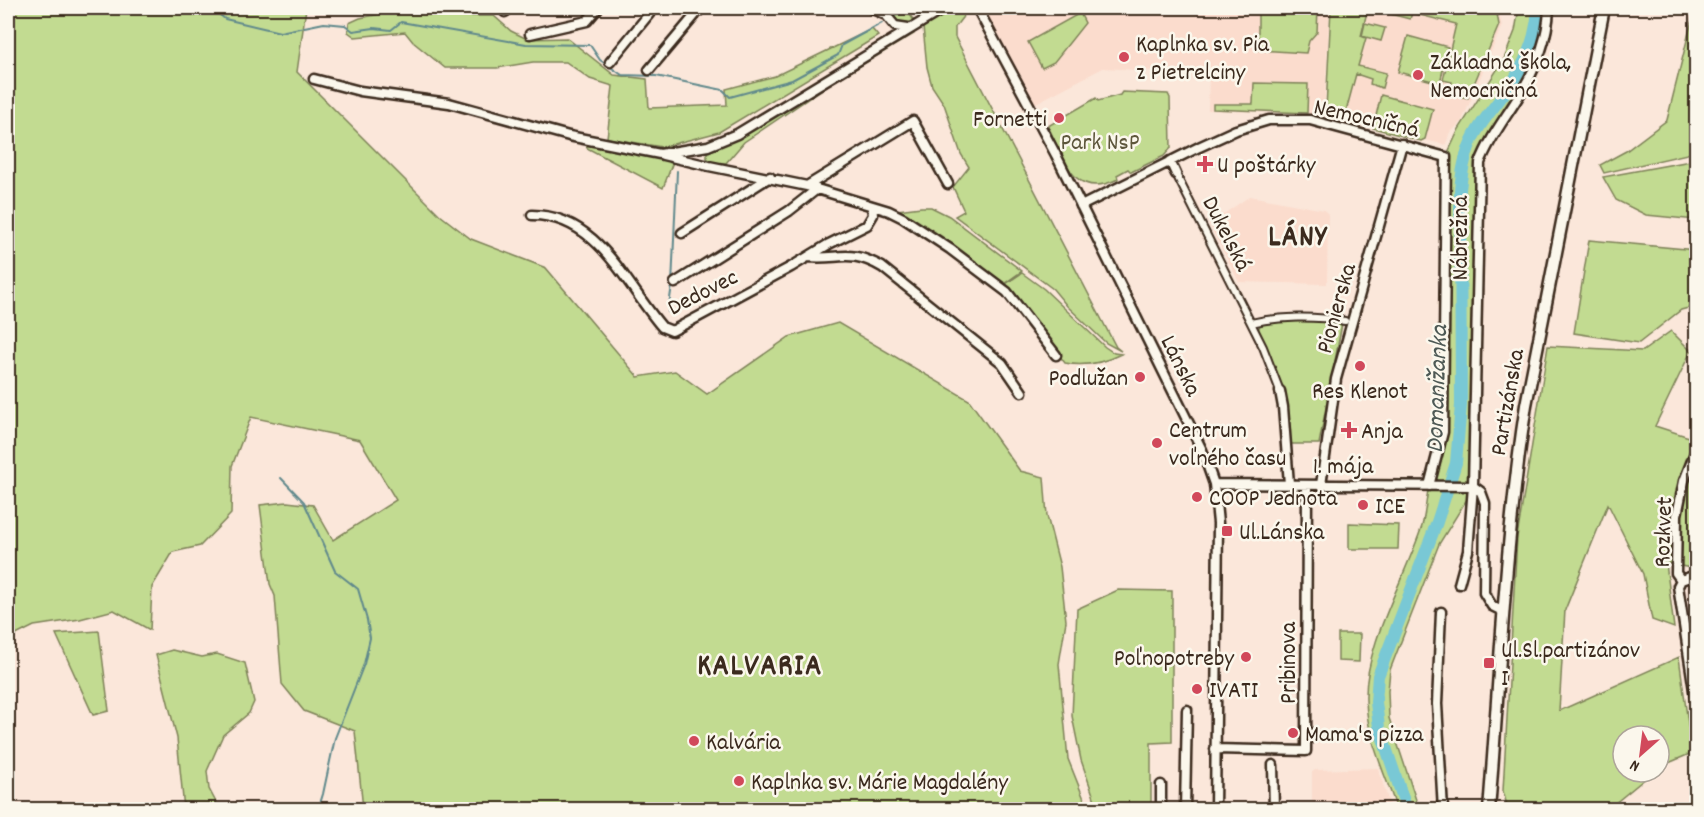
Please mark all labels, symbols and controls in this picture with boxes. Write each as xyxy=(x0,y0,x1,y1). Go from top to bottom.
place label: Kaplnka sv. Pia z Pietrelciny xyxy=(1136,29,1270,91)
place label: Základná škola, Nemocničná xyxy=(1430,47,1572,109)
marker: Kaplnka sv. Pia z Pietrelciny xyxy=(1117,50,1131,64)
marker: Základná škola, Nemocničná xyxy=(1411,68,1425,82)
street label: Nemocničná xyxy=(1310,91,1423,149)
place label: Fornetti xyxy=(973,104,1047,138)
marker: Fornetti xyxy=(1052,111,1066,125)
park label: Park NsP xyxy=(1060,127,1140,161)
place label: U poštárky xyxy=(1217,150,1317,184)
marker: U poštárky xyxy=(1198,157,1212,171)
street label: Dukelská xyxy=(1192,191,1259,278)
street label: Nábrežná xyxy=(1445,195,1479,281)
district label: LÁNY xyxy=(1268,218,1328,261)
street label: Pionierska xyxy=(1309,259,1367,358)
street label: Dedovec xyxy=(662,261,745,326)
water label: Domanižanka xyxy=(1418,323,1459,454)
street label: Lánska xyxy=(1150,330,1209,403)
street label: Partizánska xyxy=(1483,346,1535,459)
marker: Res Klenot xyxy=(1353,359,1367,373)
place label: Podlužan xyxy=(1048,363,1128,397)
marker: Podlužan xyxy=(1133,370,1147,384)
place label: Res Klenot xyxy=(1312,376,1408,410)
place label: Centrum voľného času xyxy=(1169,415,1286,477)
place label: Anja xyxy=(1361,416,1403,450)
marker: Anja xyxy=(1342,423,1356,437)
marker: Centrum voľného času xyxy=(1150,436,1164,450)
street label: 1. mája xyxy=(1313,451,1374,485)
place label: COOP Jednota xyxy=(1209,483,1338,517)
marker: COOP Jednota xyxy=(1190,490,1204,504)
place label: ICE xyxy=(1375,491,1405,525)
street label: Rozkvet xyxy=(1647,496,1683,568)
marker: ICE xyxy=(1356,498,1370,512)
place label: Ul.Lánska xyxy=(1239,517,1325,551)
marker: Ul.Lánska xyxy=(1220,524,1234,538)
street label: Pribinova xyxy=(1273,621,1307,704)
place label: Ul.Sl.partizánov I xyxy=(1501,635,1640,697)
place label: Poľnopotreby xyxy=(1114,643,1235,677)
district label: KALVARIA xyxy=(697,647,823,690)
marker: Poľnopotreby xyxy=(1239,650,1253,664)
marker: Ul.Sl.partizánov I xyxy=(1482,656,1496,670)
place label: IVATI xyxy=(1209,675,1259,709)
marker: IVATI xyxy=(1190,682,1204,696)
place label: Mama's pizza xyxy=(1305,719,1424,753)
north arrow xyxy=(1611,724,1671,784)
marker: Mama's pizza xyxy=(1286,726,1300,740)
place label: Kalvária xyxy=(706,727,781,761)
marker: Kalvária xyxy=(687,734,701,748)
text: N xyxy=(1626,753,1644,777)
place label: Kaplnka sv. Márie Magdalény xyxy=(751,767,1009,801)
marker: Kaplnka sv. Márie Magdalény xyxy=(732,774,746,788)

